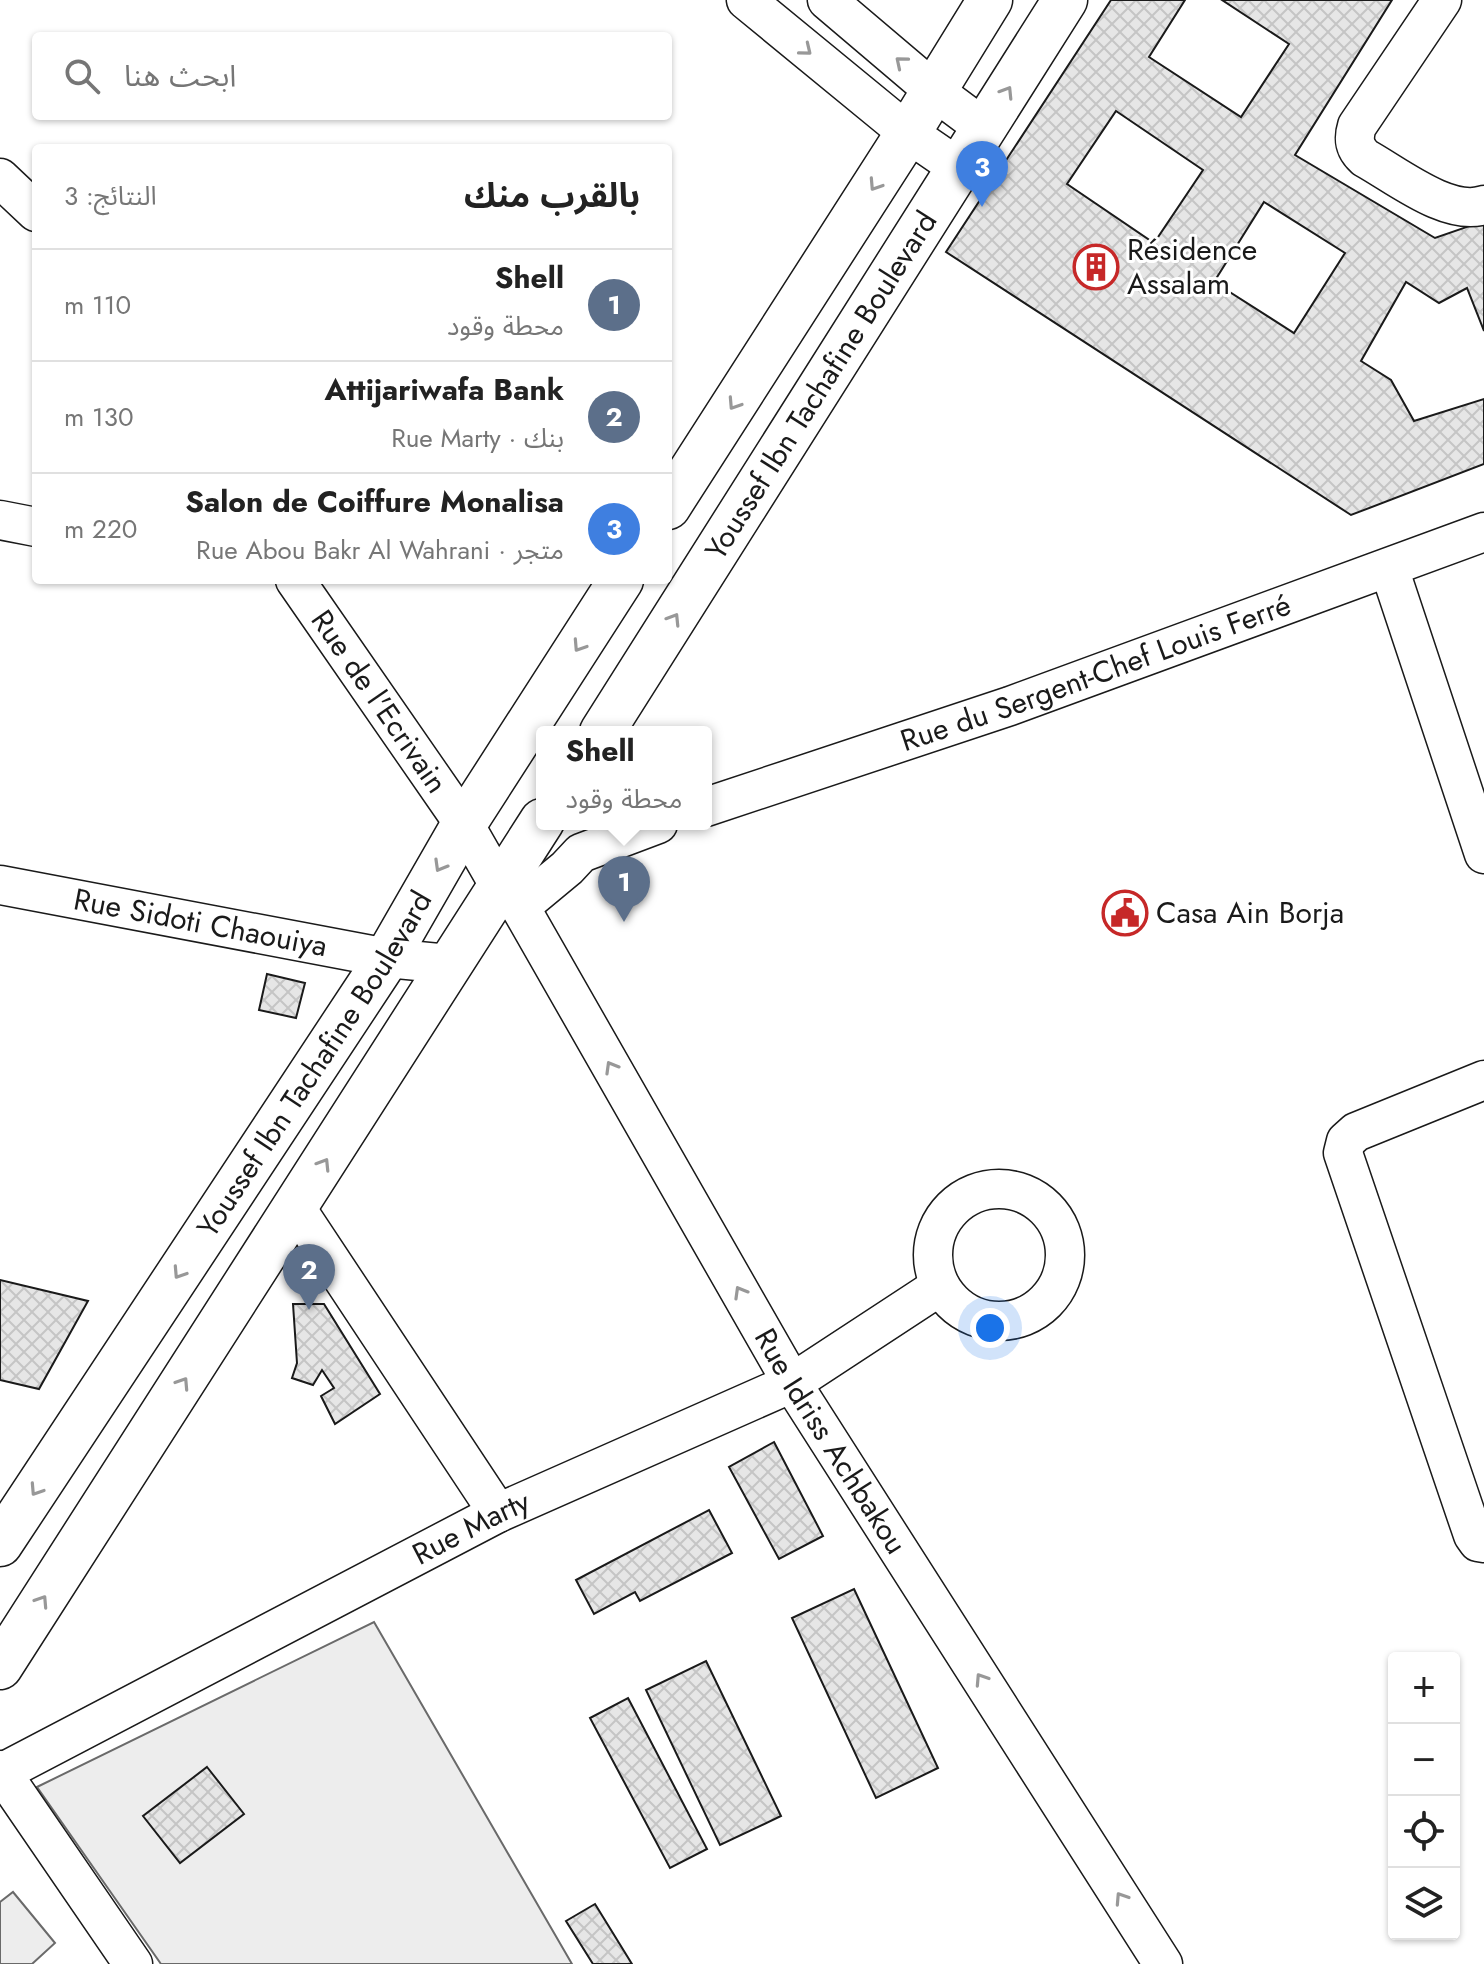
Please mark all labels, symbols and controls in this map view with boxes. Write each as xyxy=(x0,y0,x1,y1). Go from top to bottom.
search box xyxy=(32,32,672,120)
one-way arrow xyxy=(797,40,812,54)
icon: search xyxy=(60,54,104,98)
text: ابحث هنا xyxy=(124,54,236,97)
one-way arrow xyxy=(896,57,910,72)
one-way arrow xyxy=(998,86,1013,100)
pin: 3 xyxy=(956,141,1008,207)
text: بالقرب منك xyxy=(464,171,640,220)
one-way arrow xyxy=(869,176,884,191)
text: النتائج: 3 xyxy=(64,177,157,215)
street label: Youssef Ibn Tachafine Boulevard xyxy=(694,203,947,568)
place label: Résidence Assalam xyxy=(1127,228,1257,305)
building icon: Résidence Assalam xyxy=(1072,243,1120,291)
text: Shell xyxy=(495,256,564,299)
text: 110 m xyxy=(64,286,131,324)
text: 1 xyxy=(607,286,621,324)
text: محطة وقود xyxy=(447,307,564,345)
text: Attijariwafa Bank xyxy=(325,368,564,411)
one-way arrow xyxy=(729,395,744,409)
text: 130 m xyxy=(64,398,134,436)
text: 2 xyxy=(605,398,623,436)
text: بنك · Rue Marty xyxy=(391,419,564,457)
text: Salon de Coiffure Monalisa xyxy=(185,480,564,523)
text: 220 m xyxy=(64,510,137,548)
text: 3 xyxy=(606,510,622,548)
text: متجر · Rue Abou Bakr Al Wahrani xyxy=(196,531,564,569)
street label: Rue du Sergent-Chef Louis Ferré xyxy=(895,583,1296,762)
street label: Rue de l'Ecrivain xyxy=(301,601,458,802)
one-way arrow xyxy=(665,613,680,628)
one-way arrow xyxy=(573,637,588,651)
popup xyxy=(536,726,712,830)
text: Shell xyxy=(565,729,635,772)
text: محطة وقود xyxy=(565,780,683,818)
pin: 1 xyxy=(598,856,650,922)
one-way arrow xyxy=(434,857,450,871)
street label: Rue Sidoti Chaouiya xyxy=(70,877,331,967)
street label: Youssef Ibn Tachafine Boulevard xyxy=(186,883,442,1245)
public building icon: Casa Ain Borja xyxy=(1101,889,1149,937)
place label: Casa Ain Borja xyxy=(1156,891,1344,934)
one-way arrow xyxy=(605,1061,621,1075)
one-way arrow xyxy=(314,1158,329,1173)
pin: 2 xyxy=(283,1244,335,1310)
one-way arrow xyxy=(173,1264,188,1278)
one-way arrow xyxy=(734,1287,750,1301)
your location xyxy=(970,1308,1010,1348)
street label: Rue Idriss Achbakou xyxy=(744,1320,918,1562)
one-way arrow xyxy=(174,1377,189,1392)
street label: Rue Marty xyxy=(405,1479,537,1575)
one-way arrow xyxy=(30,1481,45,1496)
one-way arrow xyxy=(33,1596,48,1610)
map controls xyxy=(1388,1652,1460,1940)
button: + xyxy=(1388,1652,1460,1724)
one-way arrow xyxy=(976,1673,991,1688)
button: − xyxy=(1388,1724,1460,1796)
button: locate xyxy=(1388,1796,1460,1868)
button: layers xyxy=(1388,1868,1460,1940)
one-way arrow xyxy=(1116,1892,1131,1907)

